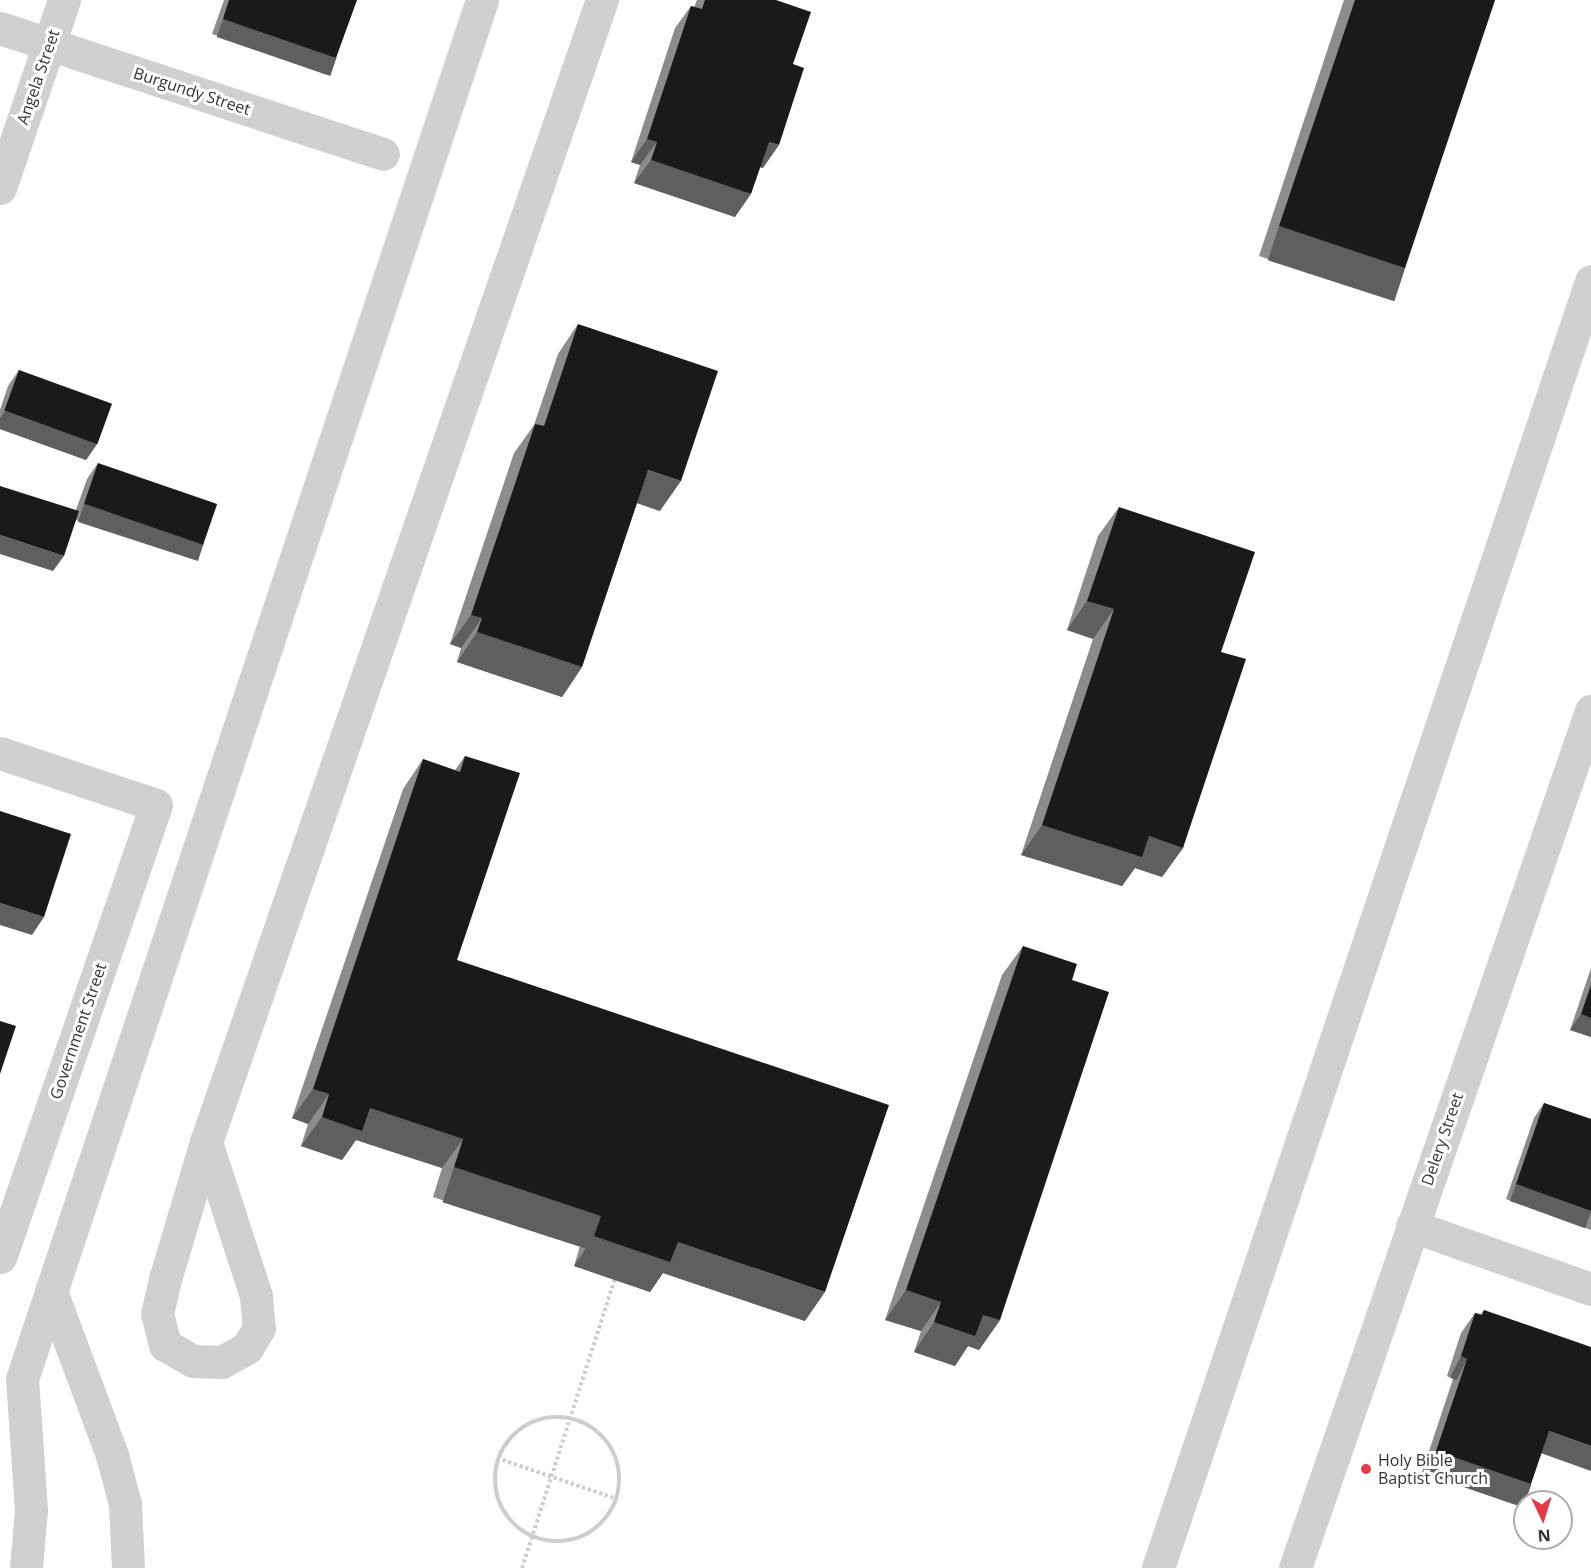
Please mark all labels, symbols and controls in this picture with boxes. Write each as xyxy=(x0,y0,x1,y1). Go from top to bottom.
street label: Angela Street xyxy=(13,27,63,127)
street label: Burgundy Street xyxy=(131,63,253,119)
street label: Government Street xyxy=(46,960,110,1102)
street label: Delery Street xyxy=(1417,1090,1467,1188)
place label: Holy Bible Baptist Church xyxy=(1378,1450,1488,1488)
marker: Holy Bible Baptist Church xyxy=(1359,1462,1373,1476)
north arrow xyxy=(1513,1490,1573,1550)
text: N xyxy=(1537,1525,1551,1547)

